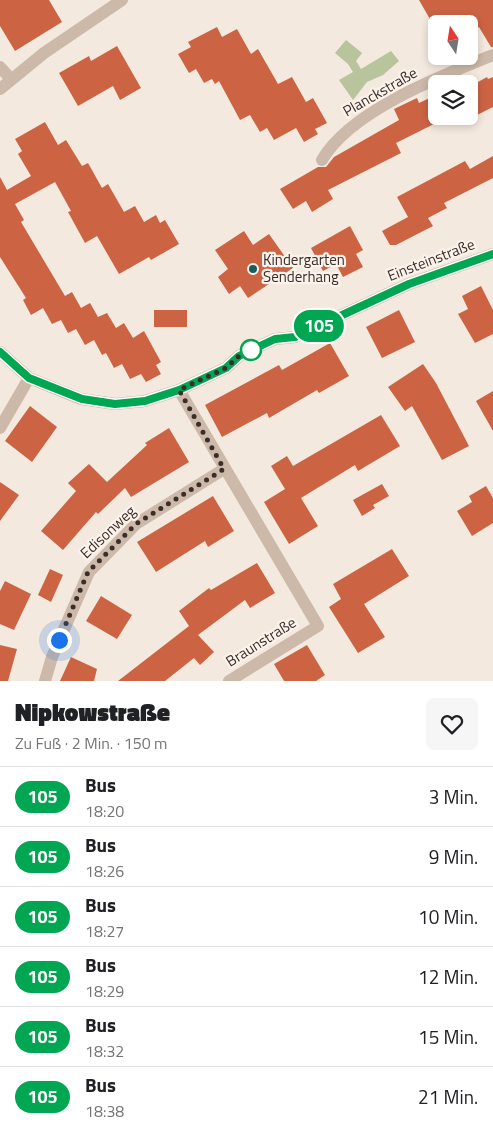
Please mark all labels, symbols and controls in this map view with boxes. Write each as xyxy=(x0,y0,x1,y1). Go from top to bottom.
north arrow xyxy=(428,15,478,65)
map controls xyxy=(428,15,478,125)
street label: Planckstraße xyxy=(338,61,421,122)
button: layers xyxy=(428,75,478,125)
street label: Einsteinstraße xyxy=(384,232,478,287)
place label: Kindergarten Senderhang xyxy=(263,248,345,288)
marker: Kindergarten Senderhang xyxy=(247,263,259,275)
line badge: 105 xyxy=(290,310,348,342)
text: 105 xyxy=(304,312,334,339)
unlabelled marker xyxy=(240,339,262,361)
street label: Edisonweg xyxy=(75,500,141,564)
street label: Braunstraße xyxy=(221,611,300,672)
your location xyxy=(47,628,72,653)
text: Nipkowstraße xyxy=(15,694,170,730)
button: heart xyxy=(426,698,478,750)
text: Zu Fuß · 2 Min. · 150 m xyxy=(15,731,168,755)
text: Bus xyxy=(85,770,116,799)
text: 3 Min. xyxy=(429,782,478,811)
text: 105 xyxy=(27,783,58,810)
text: 18:20 xyxy=(85,799,124,823)
text: Bus xyxy=(85,830,116,859)
text: 9 Min. xyxy=(429,842,478,871)
text: 105 xyxy=(27,843,58,870)
text: 18:26 xyxy=(85,859,124,883)
text: Bus xyxy=(85,890,116,919)
text: 10 Min. xyxy=(418,902,478,931)
text: 105 xyxy=(27,903,58,930)
text: 18:27 xyxy=(85,919,124,943)
text: Bus xyxy=(85,950,116,979)
text: 12 Min. xyxy=(418,962,478,991)
text: 105 xyxy=(27,963,58,990)
text: 18:29 xyxy=(85,979,124,1003)
text: Bus xyxy=(85,1010,116,1039)
text: 15 Min. xyxy=(418,1022,478,1051)
text: 105 xyxy=(27,1023,58,1050)
text: 18:32 xyxy=(85,1039,124,1063)
text: Bus xyxy=(85,1070,116,1099)
text: 21 Min. xyxy=(418,1082,478,1111)
text: 105 xyxy=(27,1083,58,1110)
text: 18:38 xyxy=(85,1099,124,1123)

